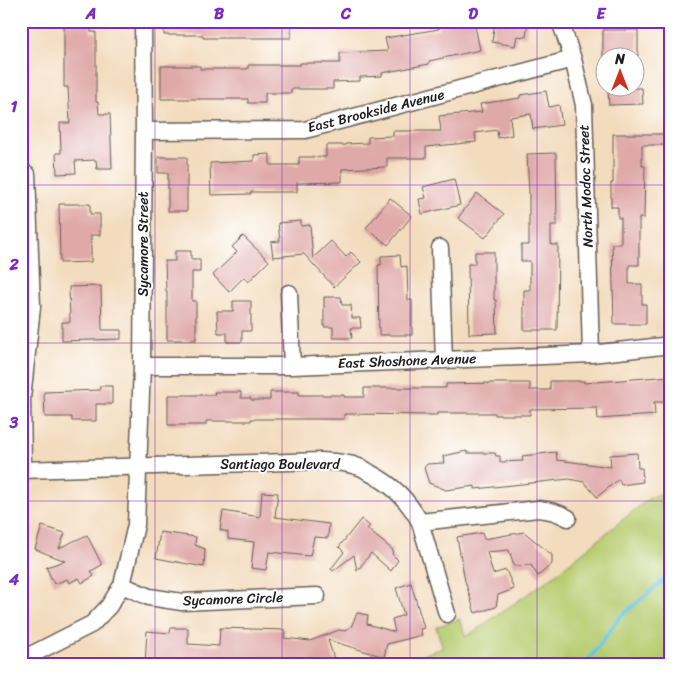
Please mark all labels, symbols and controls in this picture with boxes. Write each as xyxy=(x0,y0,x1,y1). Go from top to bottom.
text: A xyxy=(85,0,96,28)
text: B xyxy=(214,0,225,28)
text: C xyxy=(340,0,352,28)
text: D xyxy=(468,0,478,28)
text: E xyxy=(597,0,607,28)
text: N xyxy=(614,47,625,72)
north arrow xyxy=(594,48,644,98)
street label: East Brookside Avenue xyxy=(305,82,447,140)
text: 1 xyxy=(11,92,18,121)
street label: North Modoc Street xyxy=(571,124,601,248)
street label: Sycamore Street xyxy=(131,191,156,297)
text: 2 xyxy=(8,250,19,279)
street label: East Shoshone Avenue xyxy=(337,346,477,376)
text: 3 xyxy=(9,408,19,437)
street label: Santiago Boulevard xyxy=(220,452,341,477)
text: 4 xyxy=(8,565,19,594)
street label: Sycamore Circle xyxy=(182,585,284,613)

